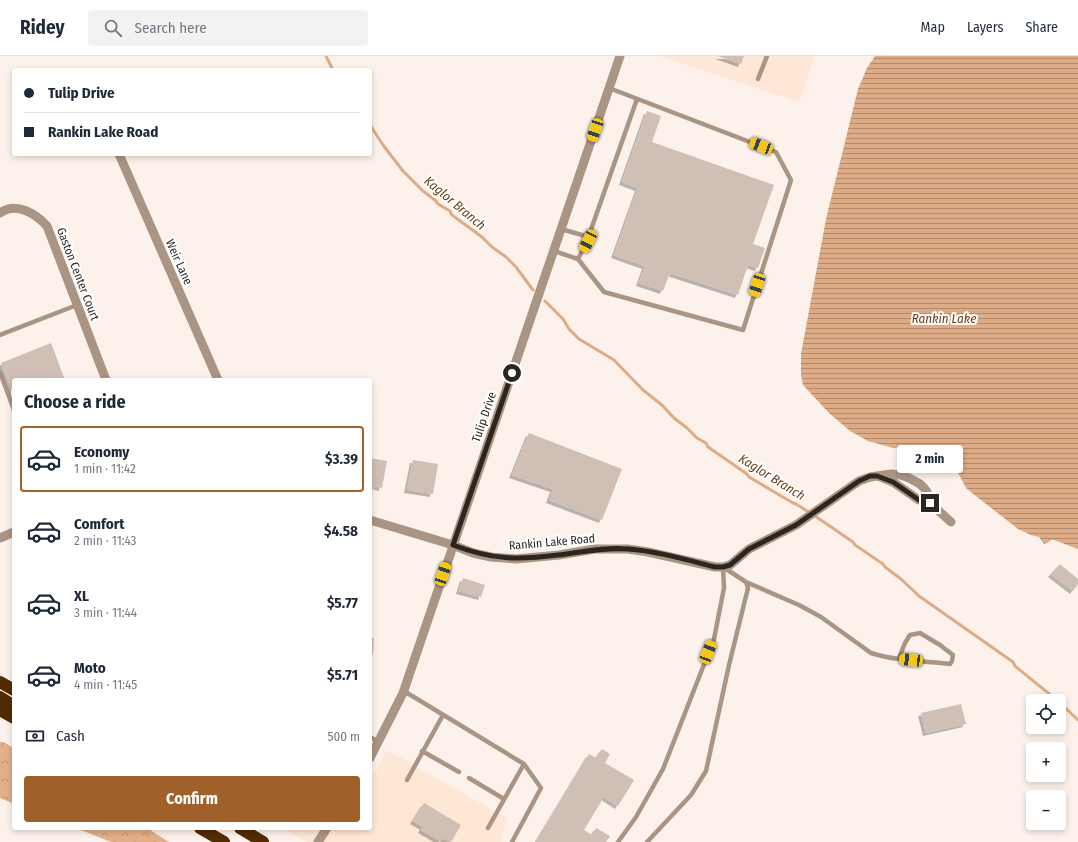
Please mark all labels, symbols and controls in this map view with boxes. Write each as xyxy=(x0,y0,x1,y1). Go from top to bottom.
search box xyxy=(88,10,368,46)
text: Ridey xyxy=(20,16,64,39)
icon: search xyxy=(102,17,124,39)
text: Search here xyxy=(134,19,207,37)
text: Map xyxy=(921,19,945,36)
text: Layers xyxy=(967,19,1003,36)
text: Share xyxy=(1025,19,1058,36)
text: Tulip Drive xyxy=(48,84,115,102)
car xyxy=(585,117,605,143)
text: Rankin Lake Road xyxy=(48,123,158,141)
car xyxy=(748,136,774,156)
water label: Kaglor Branch xyxy=(421,173,489,233)
street label: Gaston Center Court xyxy=(54,226,102,322)
car xyxy=(577,228,599,254)
street label: Weir Lane xyxy=(163,237,195,287)
car xyxy=(748,272,766,298)
water label: Rankin Lake xyxy=(912,311,976,326)
route start xyxy=(503,364,521,382)
street label: Tulip Drive xyxy=(469,390,499,444)
text: Choose a ride xyxy=(24,391,126,413)
icon: car xyxy=(26,441,62,477)
text: Economy xyxy=(74,443,129,461)
callout: 2 min xyxy=(897,445,963,473)
text: $3.39 xyxy=(325,450,358,468)
water label: Kaglor Branch xyxy=(736,451,808,503)
text: 2 min xyxy=(916,451,944,466)
text: 1 min · 11:42 xyxy=(74,461,136,476)
route end xyxy=(921,494,939,512)
icon: car xyxy=(26,513,62,549)
text: Comfort xyxy=(74,515,125,533)
text: $4.58 xyxy=(324,522,358,540)
street label: Rankin Lake Road xyxy=(508,531,596,553)
text: 2 min · 11:43 xyxy=(74,533,136,548)
car xyxy=(433,561,453,587)
icon: car xyxy=(26,585,62,621)
text: XL xyxy=(74,587,89,605)
text: $5.77 xyxy=(327,594,358,612)
text: 3 min · 11:44 xyxy=(74,605,137,620)
car xyxy=(698,639,718,665)
car xyxy=(898,653,924,667)
icon: car xyxy=(26,657,62,693)
text: Moto xyxy=(74,659,106,677)
text: $5.71 xyxy=(327,666,358,684)
text: 4 min · 11:45 xyxy=(74,677,137,692)
map controls xyxy=(1026,694,1066,830)
button: locate xyxy=(1026,694,1066,734)
icon: cash xyxy=(24,725,46,747)
text: Cash xyxy=(56,727,85,745)
text: 500 m xyxy=(327,729,360,744)
button: + xyxy=(1026,742,1066,782)
button: Confirm xyxy=(24,776,360,822)
button: − xyxy=(1026,790,1066,830)

